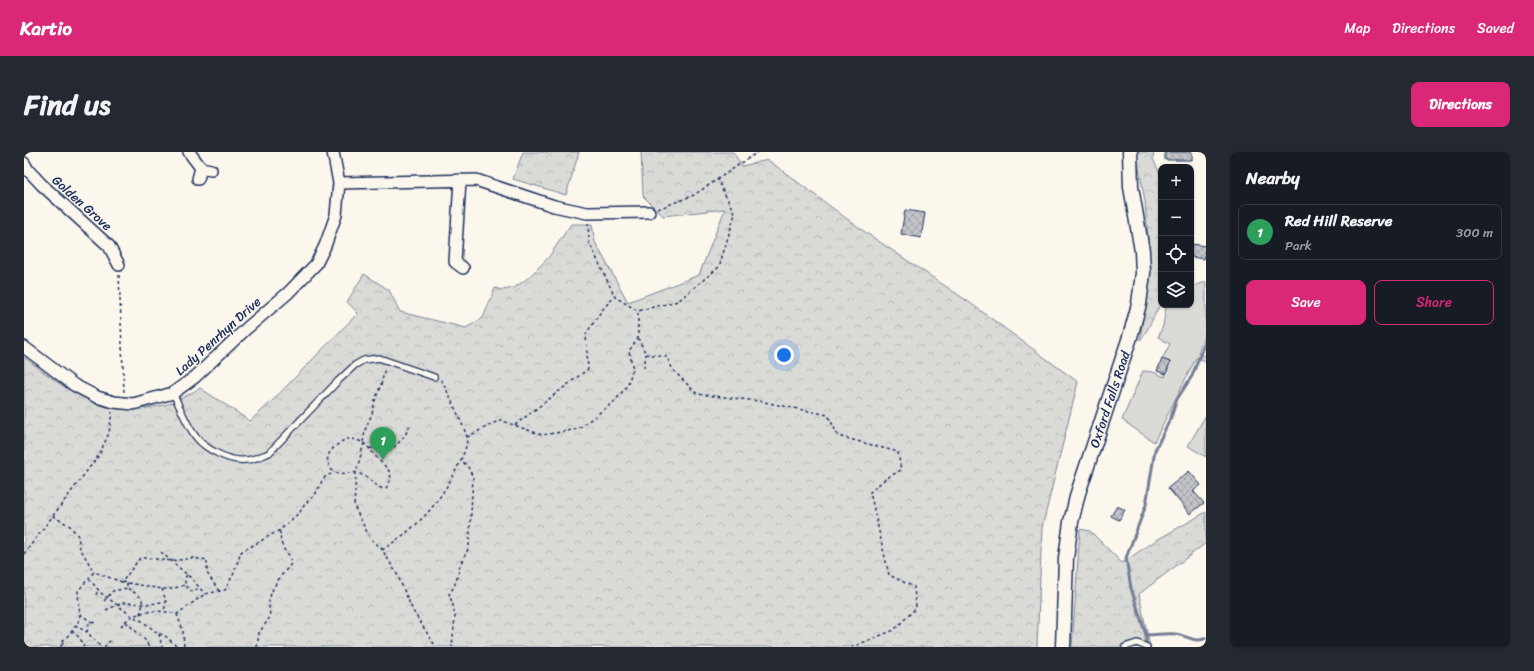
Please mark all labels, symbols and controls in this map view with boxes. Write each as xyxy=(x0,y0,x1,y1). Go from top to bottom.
text: Kartio xyxy=(20,12,72,45)
text: Map xyxy=(1344,16,1370,41)
text: Directions xyxy=(1392,16,1455,41)
text: Saved xyxy=(1477,16,1514,41)
text: Find us xyxy=(24,80,111,129)
button: Directions xyxy=(1411,82,1510,127)
text: Nearby xyxy=(1246,163,1300,193)
map controls xyxy=(1158,164,1194,308)
button: + xyxy=(1158,164,1194,200)
street label: Golden Grove xyxy=(46,169,118,237)
button: − xyxy=(1158,200,1194,236)
text: Red Hill Reserve xyxy=(1285,208,1392,234)
text: 1 xyxy=(1257,221,1263,244)
text: 300 m xyxy=(1456,221,1493,244)
text: Park xyxy=(1285,234,1312,257)
button: locate xyxy=(1158,236,1194,272)
button: layers xyxy=(1158,272,1194,308)
button: Save xyxy=(1246,280,1366,325)
button: Share xyxy=(1374,280,1494,325)
street label: Lady Penrhyn Drive xyxy=(170,291,267,381)
your location xyxy=(774,345,794,365)
street label: Oxford Falls Road xyxy=(1082,347,1136,451)
pin: 1 xyxy=(370,427,396,460)

